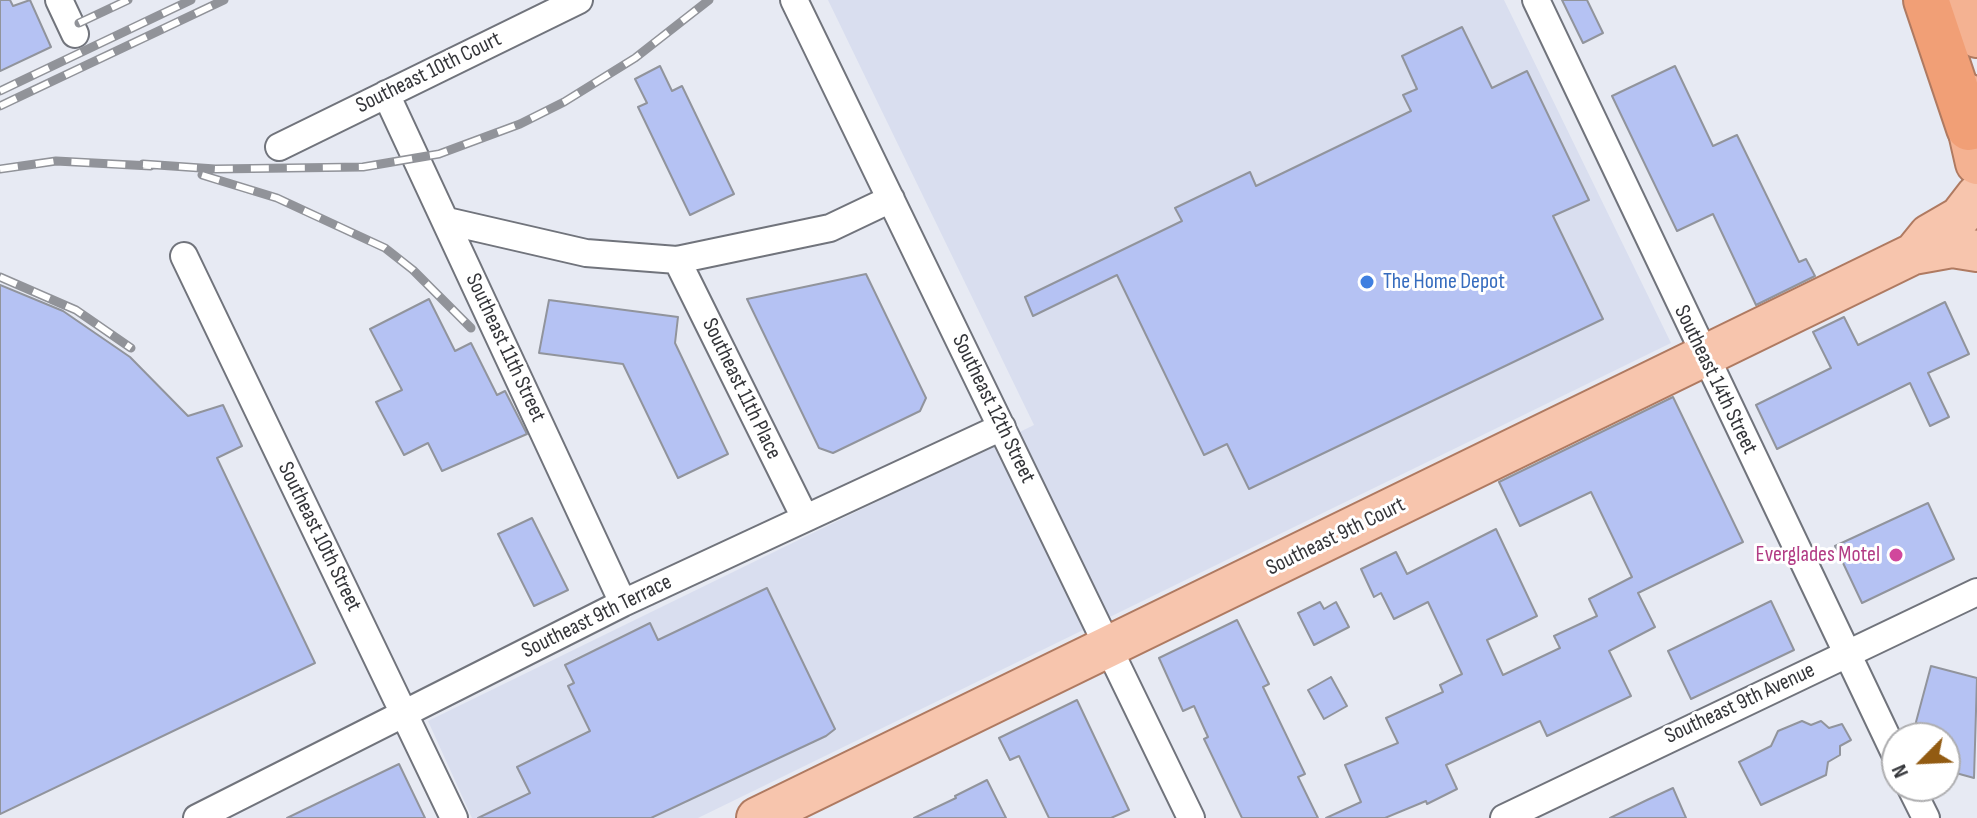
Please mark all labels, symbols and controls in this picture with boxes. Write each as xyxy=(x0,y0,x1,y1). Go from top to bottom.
street label: Southeast 10th Court xyxy=(352,26,506,120)
place label: The Home Depot xyxy=(1383,269,1505,295)
street label: Southeast 11th Street xyxy=(459,270,551,426)
marker: The Home Depot xyxy=(1358,273,1376,291)
street label: Southeast 14th Street xyxy=(1668,301,1762,459)
street label: Southeast 11th Place xyxy=(695,314,787,464)
street label: Southeast 12th Street xyxy=(946,330,1040,488)
street label: Southeast 10th Street xyxy=(271,458,367,616)
street label: Southeast 9th Court xyxy=(1262,492,1410,582)
place label: Everglades Motel xyxy=(1756,542,1880,568)
marker: Everglades Motel xyxy=(1887,546,1905,564)
street label: Southeast 9th Terrace xyxy=(518,569,676,665)
street label: Southeast 9th Avenue xyxy=(1661,658,1819,750)
north arrow xyxy=(1881,722,1961,802)
text: N xyxy=(1886,760,1915,782)

